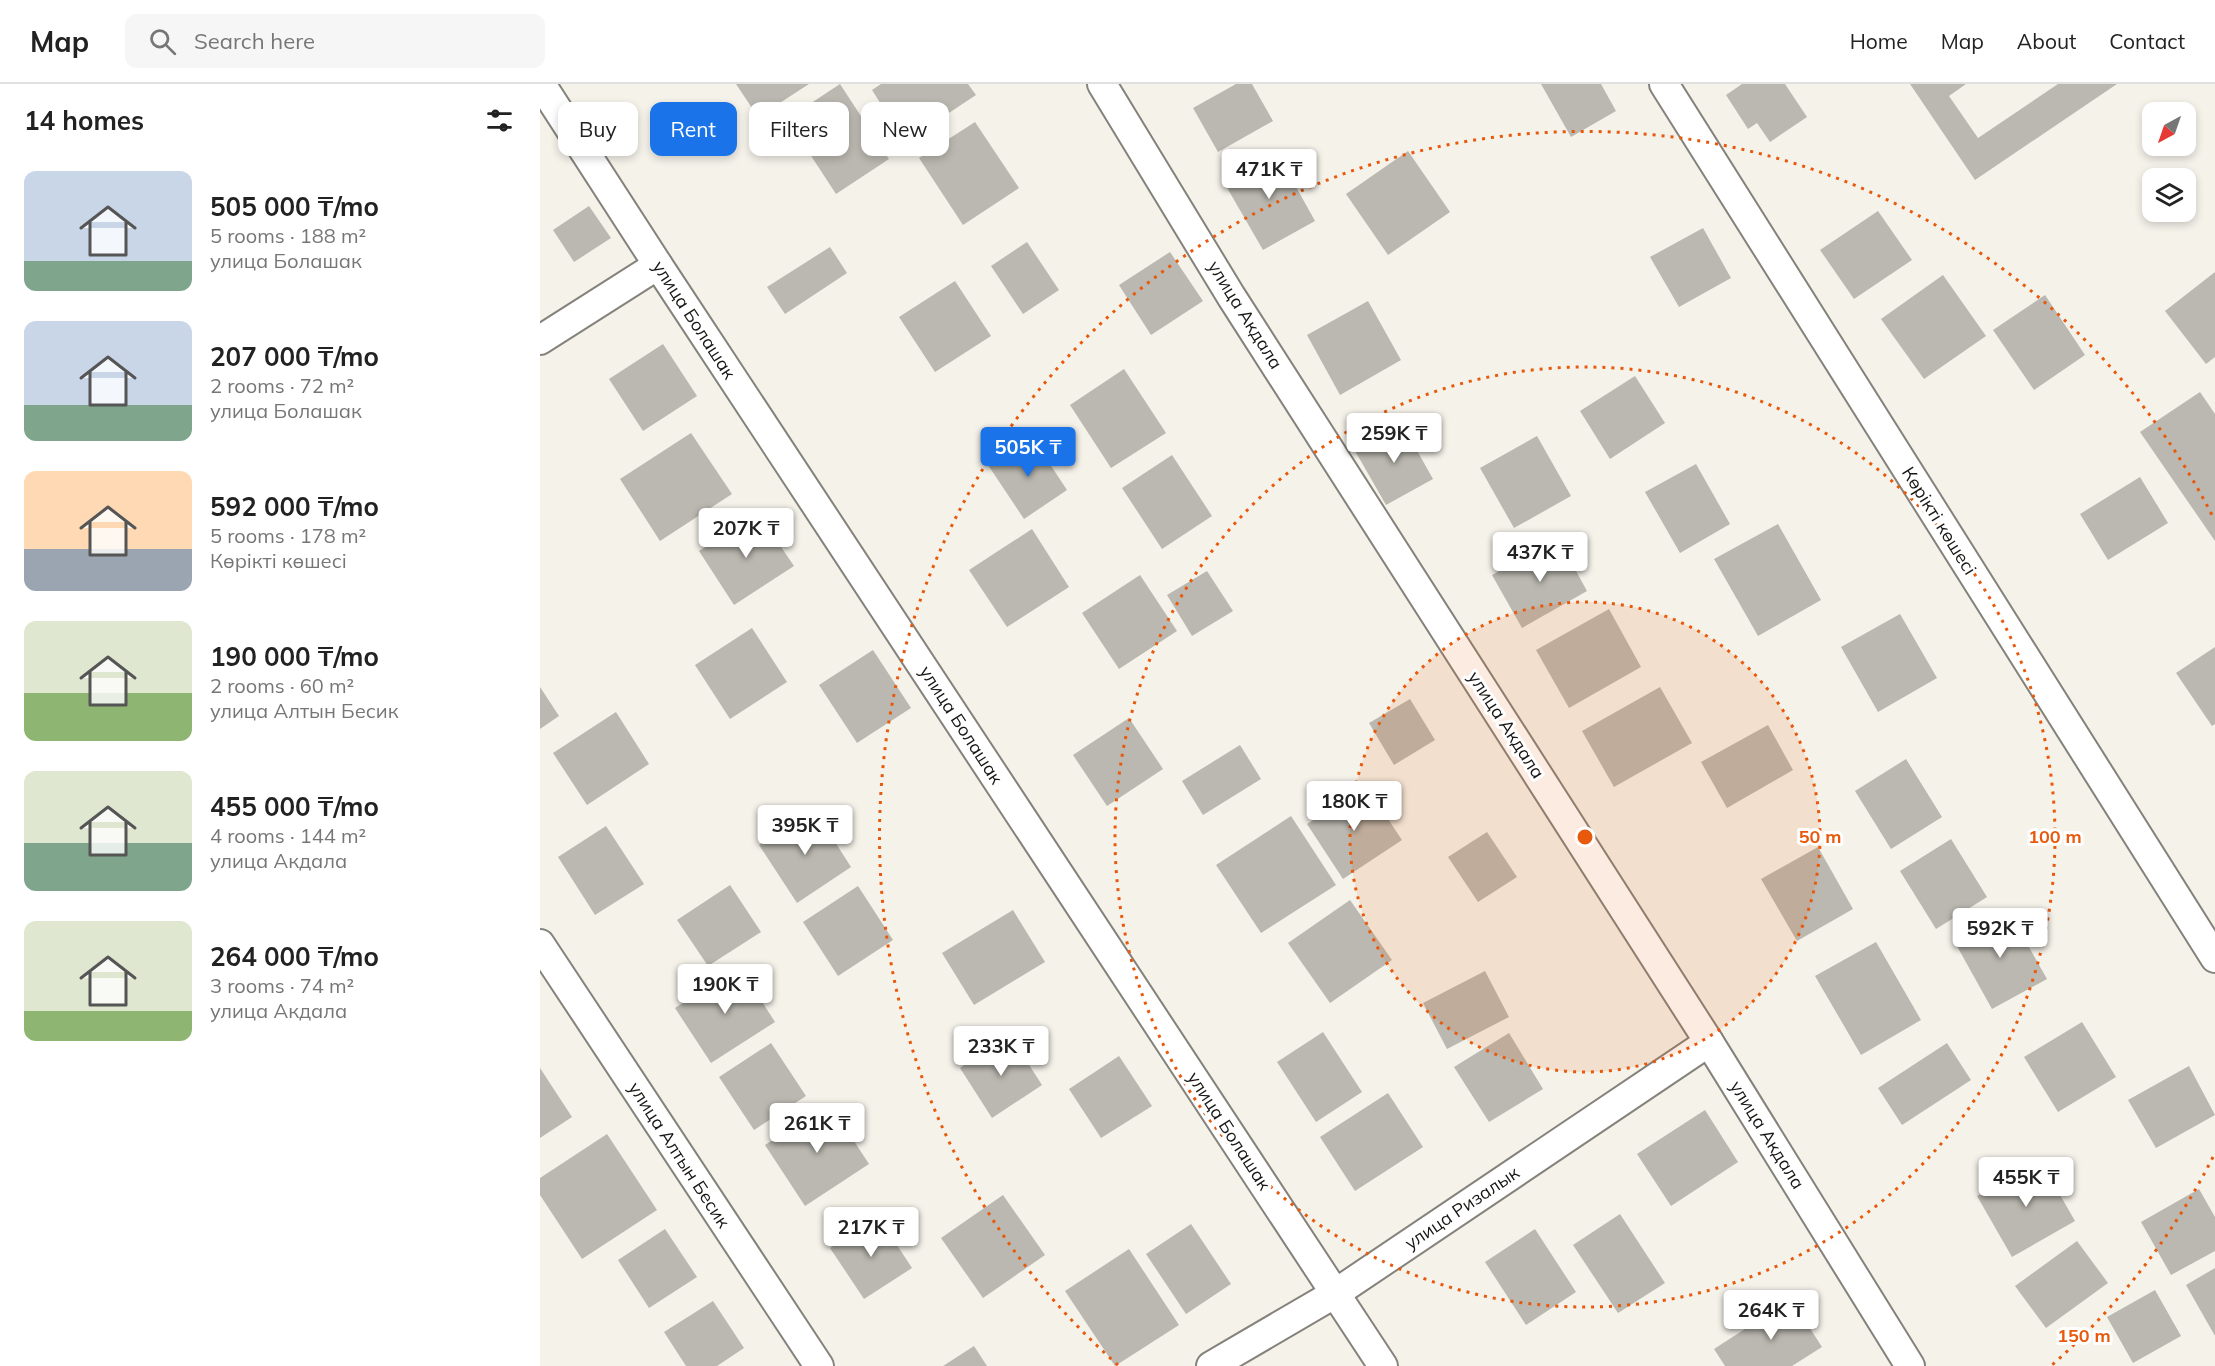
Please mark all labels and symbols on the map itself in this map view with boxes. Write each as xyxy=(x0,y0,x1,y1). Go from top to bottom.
north arrow xyxy=(2142,102,2196,156)
pin: 471K ₸ xyxy=(1220,149,1318,200)
street label: улица Болашак xyxy=(648,256,741,384)
street label: улица Акдала xyxy=(1203,256,1288,373)
pin: 259K ₸ xyxy=(1345,413,1443,464)
pin: 505K ₸ xyxy=(979,427,1077,478)
street label: Көрікті көшесі xyxy=(1897,462,1982,579)
pin: 207K ₸ xyxy=(697,508,795,559)
pin: 437K ₸ xyxy=(1491,532,1589,583)
street label: улица Болашак xyxy=(915,661,1008,789)
street label: улица Акдала xyxy=(1463,667,1550,783)
pin: 180K ₸ xyxy=(1305,781,1403,832)
pin: 395K ₸ xyxy=(756,805,854,856)
text: 50 m xyxy=(1799,825,1841,848)
text: 100 m xyxy=(2028,825,2082,848)
centre of rings xyxy=(1575,827,1595,847)
pin: 592K ₸ xyxy=(1951,908,2049,959)
pin: 190K ₸ xyxy=(676,964,774,1015)
pin: 233K ₸ xyxy=(952,1026,1050,1077)
street label: улица Болашак xyxy=(1183,1067,1276,1195)
street label: улица Акдала xyxy=(1725,1076,1810,1193)
street label: улица Алтын Бесик xyxy=(624,1077,735,1232)
pin: 261K ₸ xyxy=(768,1103,866,1154)
pin: 455K ₸ xyxy=(1977,1157,2075,1208)
street label: улица Ризалык xyxy=(1400,1161,1524,1254)
pin: 217K ₸ xyxy=(822,1207,920,1258)
pin: 264K ₸ xyxy=(1722,1290,1820,1341)
text: 150 m xyxy=(2057,1324,2111,1347)

